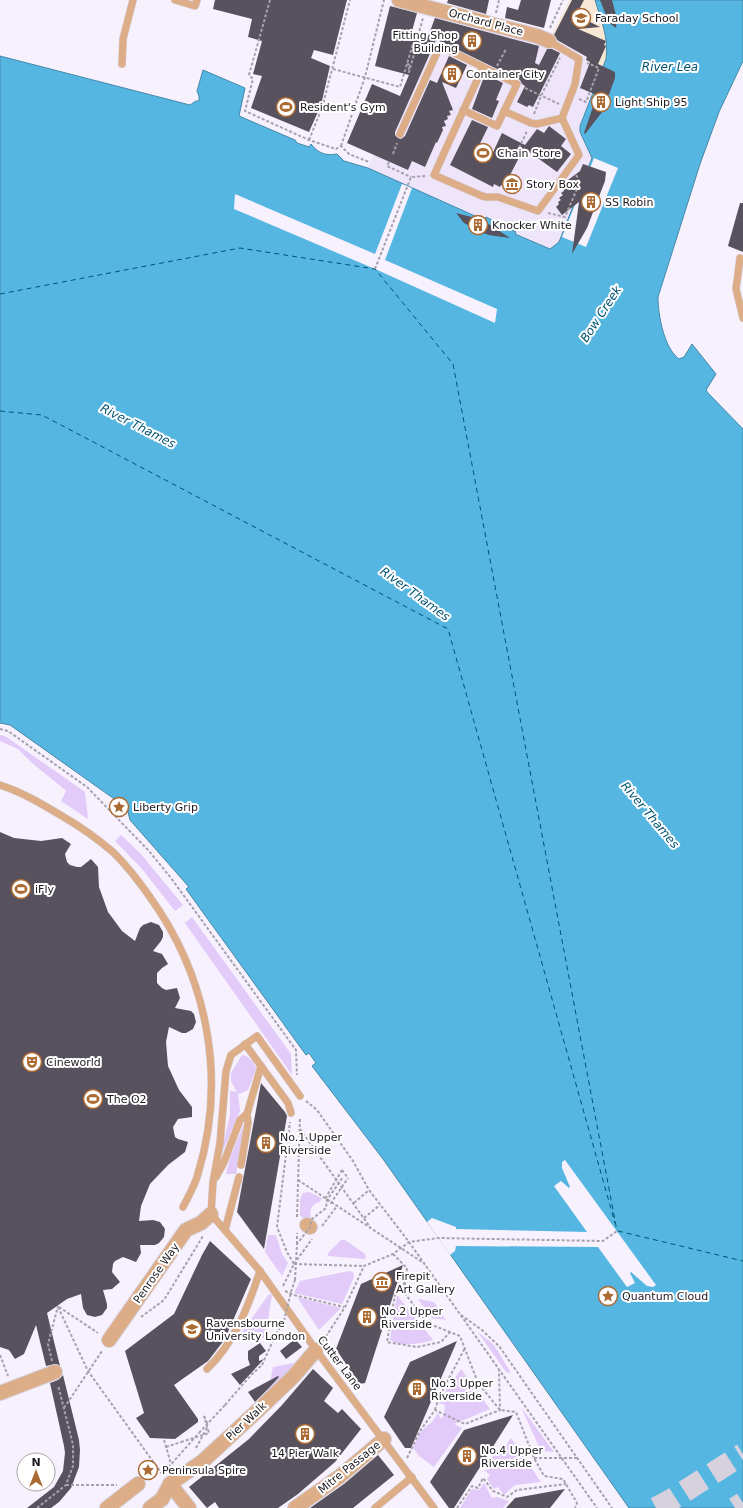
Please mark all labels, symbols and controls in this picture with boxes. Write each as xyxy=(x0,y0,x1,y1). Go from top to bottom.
street label: Orchard Place xyxy=(447,6,525,39)
school or university icon: Faraday School xyxy=(570,7,592,29)
place label: Faraday School xyxy=(595,12,679,25)
place label: Fitting Shop Building xyxy=(393,29,458,55)
building icon: Fitting Shop Building xyxy=(461,30,483,52)
water label: River Lea xyxy=(642,60,698,74)
building icon: Container City xyxy=(441,63,463,85)
place label: Container City xyxy=(466,68,545,81)
building icon: Light Ship 95 xyxy=(590,91,612,113)
sports icon: Resident's Gym xyxy=(275,96,297,118)
place label: Light Ship 95 xyxy=(615,96,687,109)
place label: Resident's Gym xyxy=(300,101,386,114)
sports icon: Chain Store xyxy=(472,142,494,164)
place label: Chain Store xyxy=(497,147,561,160)
museum icon: Story Box xyxy=(501,173,523,195)
place label: Story Box xyxy=(526,178,579,191)
building icon: SS Robin xyxy=(580,191,602,213)
place label: SS Robin xyxy=(605,196,653,209)
building icon: Knocker White xyxy=(467,214,489,236)
place label: Knocker White xyxy=(492,219,572,232)
water label: Bow Creek xyxy=(578,282,625,345)
water label: River Thames xyxy=(98,401,178,451)
water label: River Thames xyxy=(378,564,452,624)
water label: River Thames xyxy=(618,779,682,851)
place icon: Liberty Grip xyxy=(108,796,130,818)
place label: Liberty Grip xyxy=(133,801,198,814)
sports icon: iFly xyxy=(10,878,32,900)
place label: iFly xyxy=(35,883,54,896)
theatre icon: Cineworld xyxy=(21,1051,43,1073)
place label: Cineworld xyxy=(46,1056,101,1069)
sports icon: The O2 xyxy=(82,1088,104,1110)
place label: The O2 xyxy=(106,1093,147,1106)
place label: No.1 Upper Riverside xyxy=(280,1131,343,1157)
building icon: No.1 Upper Riverside xyxy=(255,1132,277,1154)
street label: Penrose Way xyxy=(131,1240,182,1306)
place label: Firepit Art Gallery xyxy=(396,1270,456,1296)
museum icon: Firepit Art Gallery xyxy=(371,1271,393,1293)
place icon: Quantum Cloud xyxy=(597,1285,619,1307)
place label: Quantum Cloud xyxy=(622,1290,708,1303)
place label: No.2 Upper Riverside xyxy=(381,1305,444,1331)
building icon: No.2 Upper Riverside xyxy=(356,1306,378,1328)
place label: Ravensbourne University London xyxy=(206,1317,305,1343)
school or university icon: Ravensbourne University London xyxy=(181,1318,203,1340)
street label: Cutter Lane xyxy=(315,1334,364,1393)
place label: No.3 Upper Riverside xyxy=(431,1377,494,1403)
building icon: No.3 Upper Riverside xyxy=(406,1378,428,1400)
street label: Pier Walk xyxy=(223,1399,270,1443)
building icon: 14 Pier Walk xyxy=(294,1423,316,1445)
street label: Mitre Passage xyxy=(316,1438,383,1496)
place label: No.4 Upper Riverside xyxy=(481,1444,544,1470)
building icon: No.4 Upper Riverside xyxy=(456,1445,478,1467)
place label: 14 Pier Walk xyxy=(271,1447,340,1460)
north arrow xyxy=(16,1452,56,1492)
text: N xyxy=(31,1456,41,1469)
place icon: Peninsula Spire xyxy=(137,1459,159,1481)
place label: Peninsula Spire xyxy=(162,1464,246,1477)

